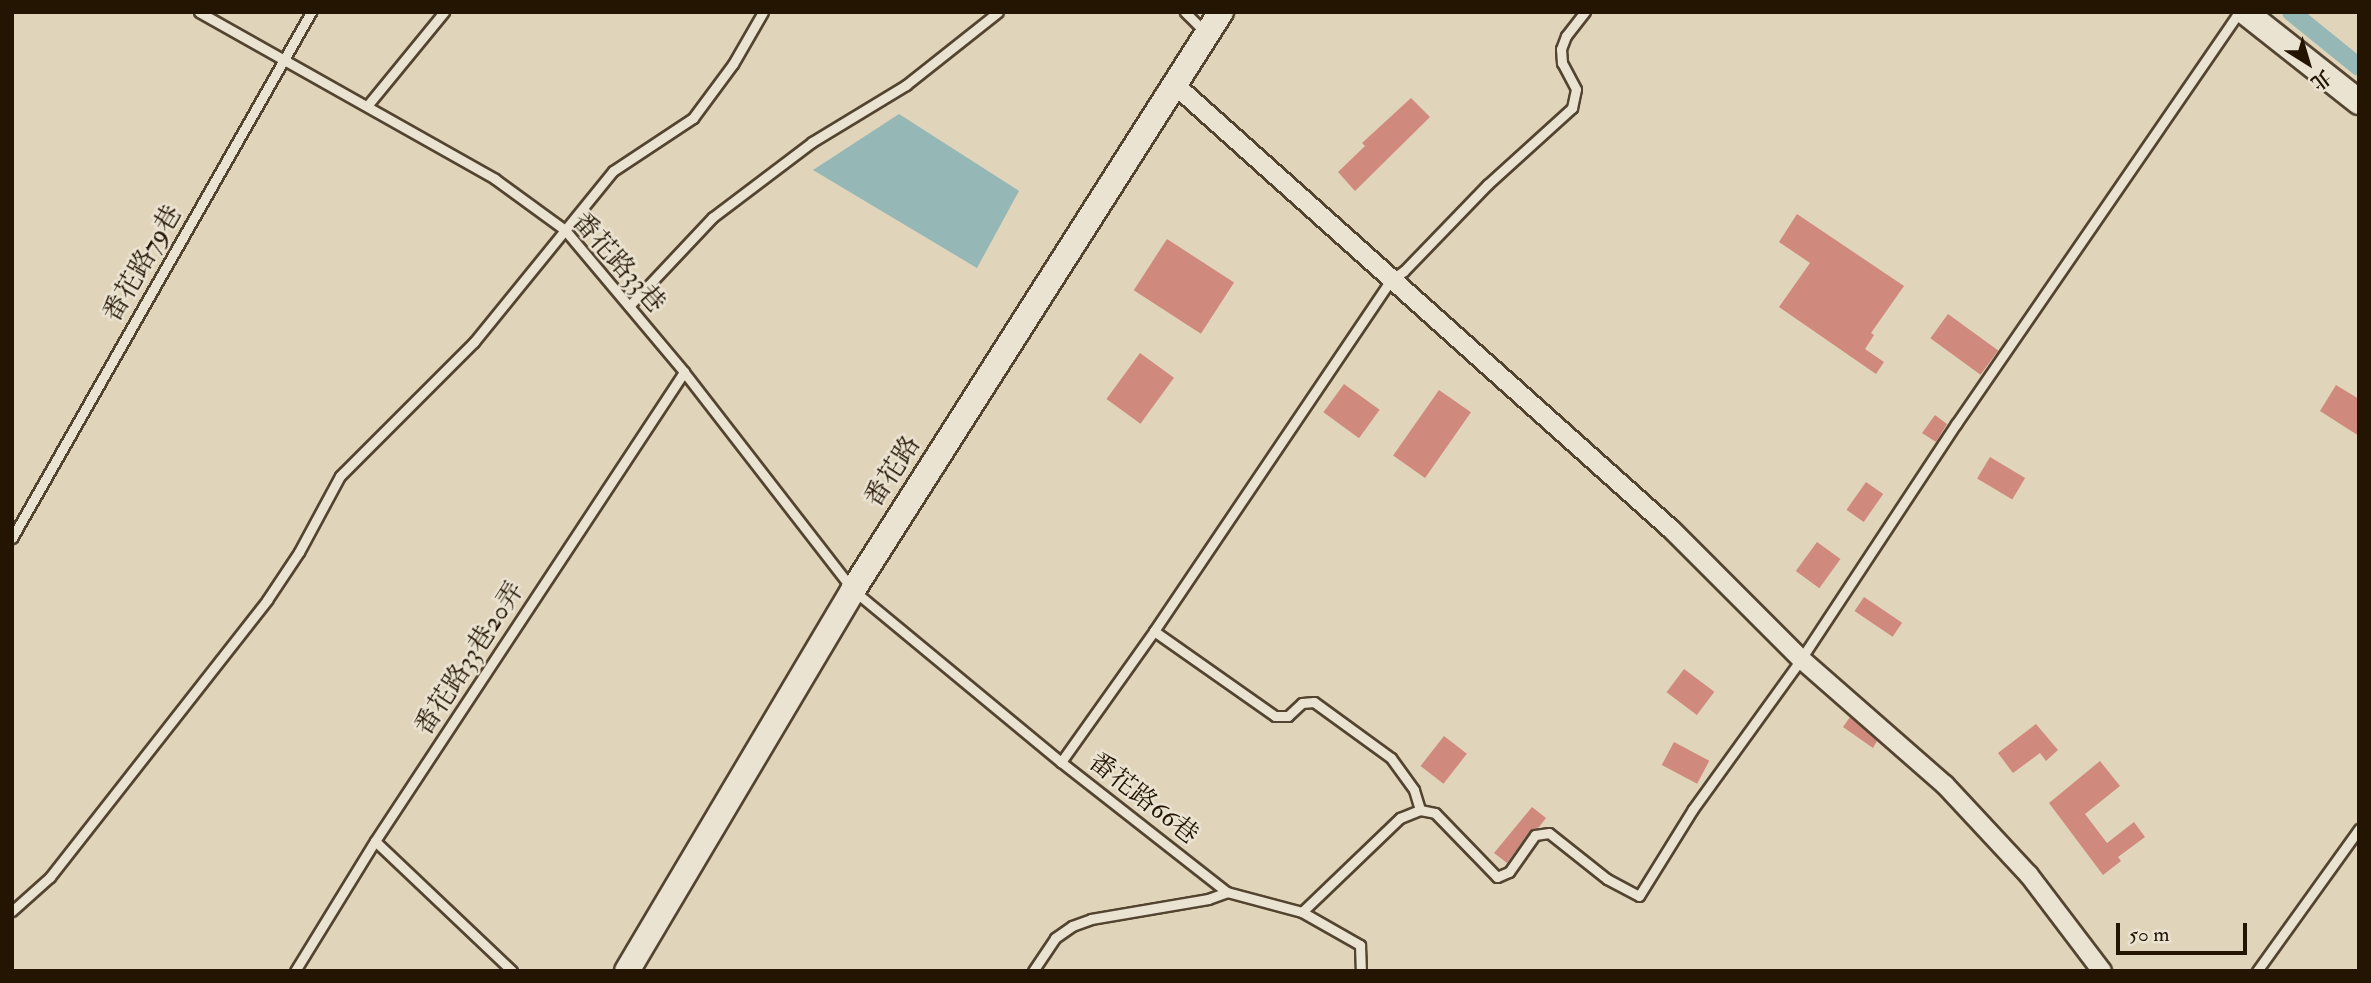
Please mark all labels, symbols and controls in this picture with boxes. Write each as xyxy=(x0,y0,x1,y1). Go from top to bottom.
north arrow xyxy=(2273,28,2343,98)
text: 北 xyxy=(2306,64,2335,95)
street label: 番花路79巷 xyxy=(97,200,189,328)
street label: 番花路33巷 xyxy=(565,207,671,319)
street label: 番花路 xyxy=(859,431,927,513)
street label: 番花路33巷20弄 xyxy=(409,577,531,741)
street label: 番花路66巷 xyxy=(1082,747,1204,851)
scale bar xyxy=(2119,909,2250,953)
text: 50 m xyxy=(2129,921,2170,948)

